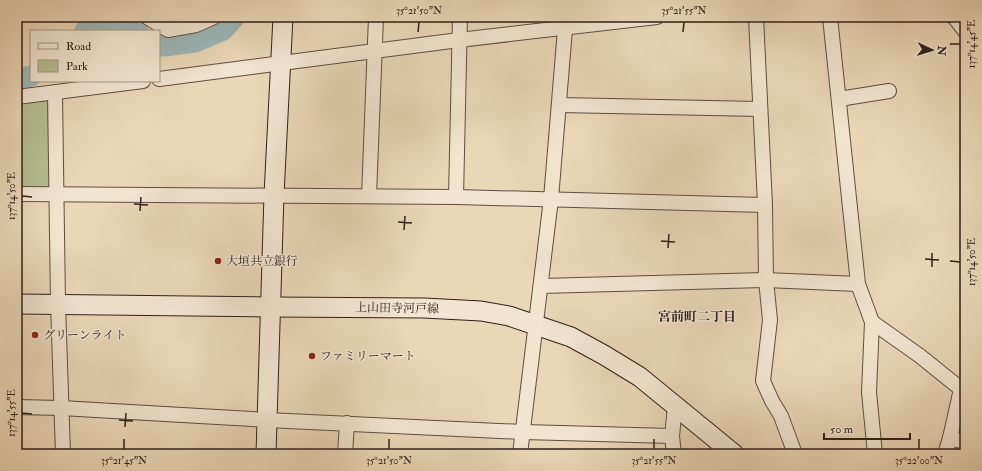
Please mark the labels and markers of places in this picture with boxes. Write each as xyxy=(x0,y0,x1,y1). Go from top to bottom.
place label: 大垣共立銀行 xyxy=(226,254,298,269)
marker: 大垣共立銀行 xyxy=(213,256,223,266)
place label: グリーンライト xyxy=(43,328,126,343)
marker: グリーンライト xyxy=(30,330,40,340)
place label: ファミリーマート xyxy=(320,349,416,364)
marker: ファミリーマート xyxy=(307,351,317,361)

